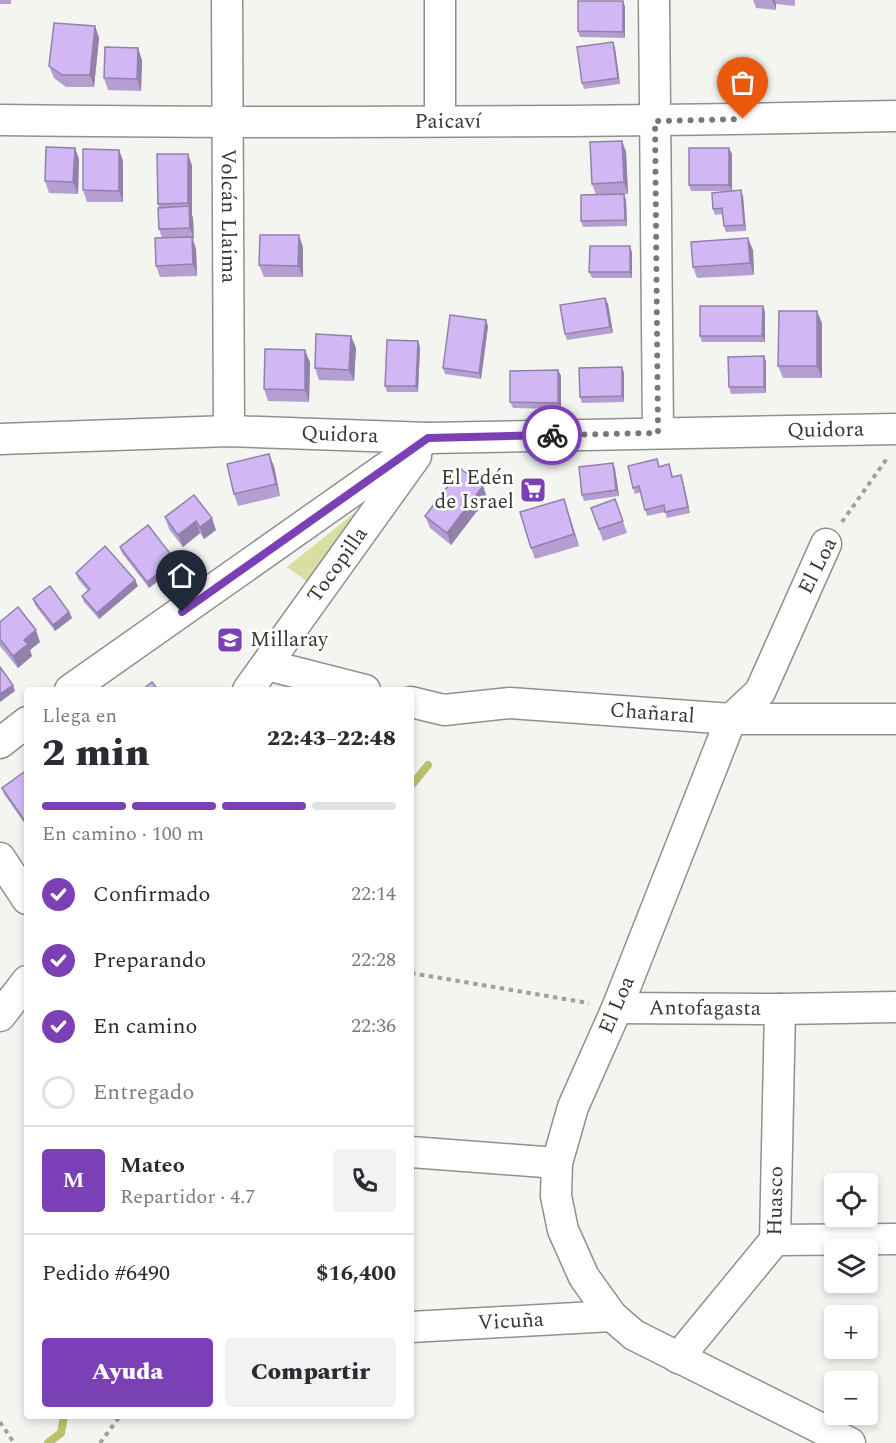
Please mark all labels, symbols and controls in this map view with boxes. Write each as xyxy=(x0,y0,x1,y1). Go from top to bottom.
pin xyxy=(717,57,768,119)
icon: bag xyxy=(726,66,759,99)
street label: Paicaví xyxy=(415,106,483,138)
street label: Volcán Llaima xyxy=(212,149,244,284)
courier xyxy=(522,405,582,465)
street label: Quidora xyxy=(787,414,865,447)
street label: Quidora xyxy=(301,418,380,452)
icon: bike xyxy=(536,419,569,452)
place label: El Edén de Israel xyxy=(434,462,514,518)
supermarket icon: El Edén de Israel xyxy=(518,475,548,505)
street label: Tocopilla xyxy=(299,520,377,610)
street label: El Loa xyxy=(790,531,846,600)
pin xyxy=(156,550,207,612)
icon: home xyxy=(165,559,198,592)
place label: Millaray xyxy=(250,624,329,656)
school or university icon: Millaray xyxy=(215,625,245,655)
street label: Chañaral xyxy=(609,694,696,732)
text: Llega en xyxy=(42,701,117,731)
text: 22:43–22:48 xyxy=(267,722,396,755)
text: 2 min xyxy=(42,724,150,783)
text: En camino · 100 m xyxy=(42,819,204,849)
icon: check xyxy=(42,878,75,911)
text: Confirmado xyxy=(93,878,210,911)
text: 22:14 xyxy=(351,879,396,909)
icon: check xyxy=(42,944,75,977)
text: Preparando xyxy=(93,944,206,977)
text: 22:28 xyxy=(351,945,396,975)
street label: El Loa xyxy=(591,970,644,1039)
street label: Antofagasta xyxy=(649,992,762,1025)
icon: check xyxy=(42,1010,75,1043)
text: En camino xyxy=(93,1010,197,1043)
text: 22:36 xyxy=(351,1011,396,1041)
text: Entregado xyxy=(93,1076,194,1109)
text: Mateo xyxy=(120,1149,185,1182)
button: phone xyxy=(333,1149,396,1212)
text: M xyxy=(63,1164,84,1197)
street label: Huasco xyxy=(759,1166,793,1236)
map controls xyxy=(824,1173,878,1425)
button: locate xyxy=(824,1173,878,1227)
text: Repartidor · 4.7 xyxy=(120,1182,255,1212)
button: layers xyxy=(824,1239,878,1293)
text: Pedido #6490 xyxy=(42,1257,170,1290)
text: $16,400 xyxy=(316,1257,396,1290)
street label: Vicuña xyxy=(477,1304,546,1339)
button: + xyxy=(824,1305,878,1359)
button: Ayuda xyxy=(42,1338,213,1407)
button: Compartir xyxy=(225,1338,396,1407)
button: − xyxy=(824,1371,878,1425)

